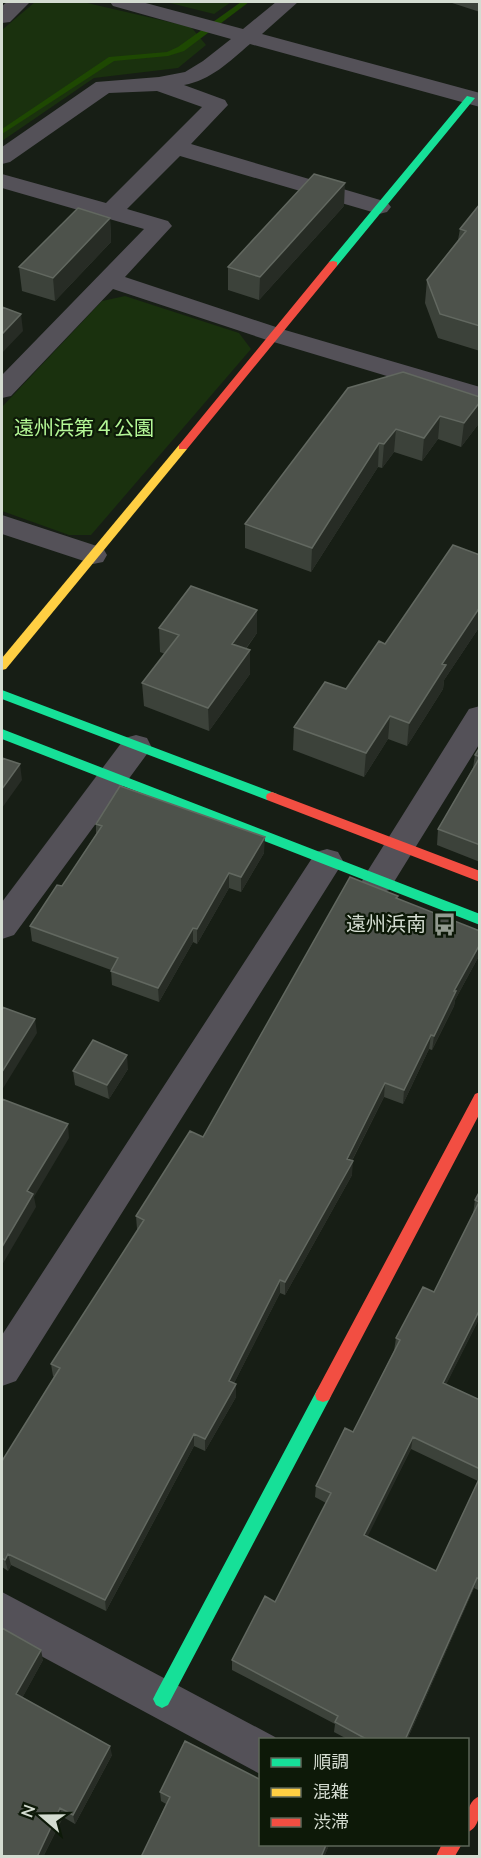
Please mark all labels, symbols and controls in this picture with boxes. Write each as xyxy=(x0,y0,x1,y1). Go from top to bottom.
park label: 遠州浜第４公園 xyxy=(14,415,154,439)
place label: 遠州浜南 xyxy=(346,911,426,935)
bus stop icon: 遠州浜南 xyxy=(431,911,457,937)
legend xyxy=(259,1738,469,1846)
text: 順調 xyxy=(313,1750,349,1772)
text: 混雑 xyxy=(313,1780,349,1802)
north arrow xyxy=(12,1786,72,1846)
text: N xyxy=(16,1802,38,1820)
text: 渋滞 xyxy=(313,1810,349,1832)

